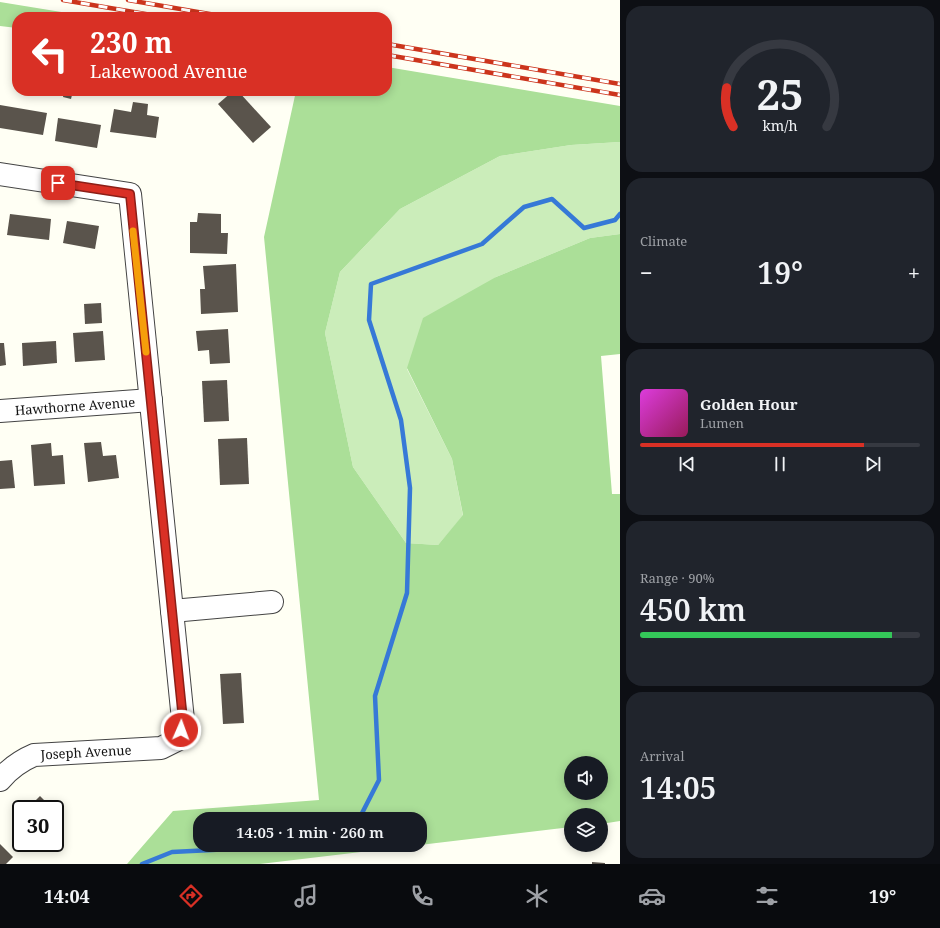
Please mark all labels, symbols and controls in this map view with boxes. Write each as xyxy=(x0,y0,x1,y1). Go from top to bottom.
text: 230 m xyxy=(90,23,172,61)
icon: left xyxy=(24,28,76,80)
text: Lakewood Avenue xyxy=(90,59,248,83)
text: 25 xyxy=(756,66,804,122)
text: km/h xyxy=(762,115,798,134)
pin xyxy=(41,166,75,200)
icon: arrive xyxy=(47,172,69,194)
text: Climate xyxy=(640,232,687,250)
text: 19° xyxy=(757,252,803,293)
text: − xyxy=(640,257,653,287)
text: + xyxy=(908,257,920,287)
street label: Hawthorne Avenue xyxy=(14,393,136,419)
text: Golden Hour xyxy=(700,394,798,414)
text: Lumen xyxy=(700,414,744,432)
icon: previous xyxy=(676,453,698,475)
icon: pause xyxy=(769,453,791,475)
icon: next xyxy=(862,453,884,475)
text: Range · 90% xyxy=(640,569,714,587)
text: 450 km xyxy=(640,589,746,630)
position arrow xyxy=(160,709,202,751)
street label: Joseph Avenue xyxy=(39,741,132,763)
text: Arrival xyxy=(640,747,684,765)
map controls xyxy=(564,756,608,852)
button: sound xyxy=(564,756,608,800)
text: 14:05 xyxy=(640,767,716,808)
speed limit sign: 30 xyxy=(12,800,64,852)
button: layers xyxy=(564,808,608,852)
text: 14:05 · 1 min · 260 m xyxy=(236,822,384,842)
icon: directions xyxy=(177,882,205,910)
icon: music xyxy=(292,882,320,910)
icon: phone xyxy=(408,882,436,910)
icon: climate xyxy=(523,882,551,910)
icon: car xyxy=(638,882,666,910)
icon: filters xyxy=(753,882,781,910)
text: 14:04 xyxy=(44,884,90,908)
text: 19° xyxy=(869,884,896,908)

